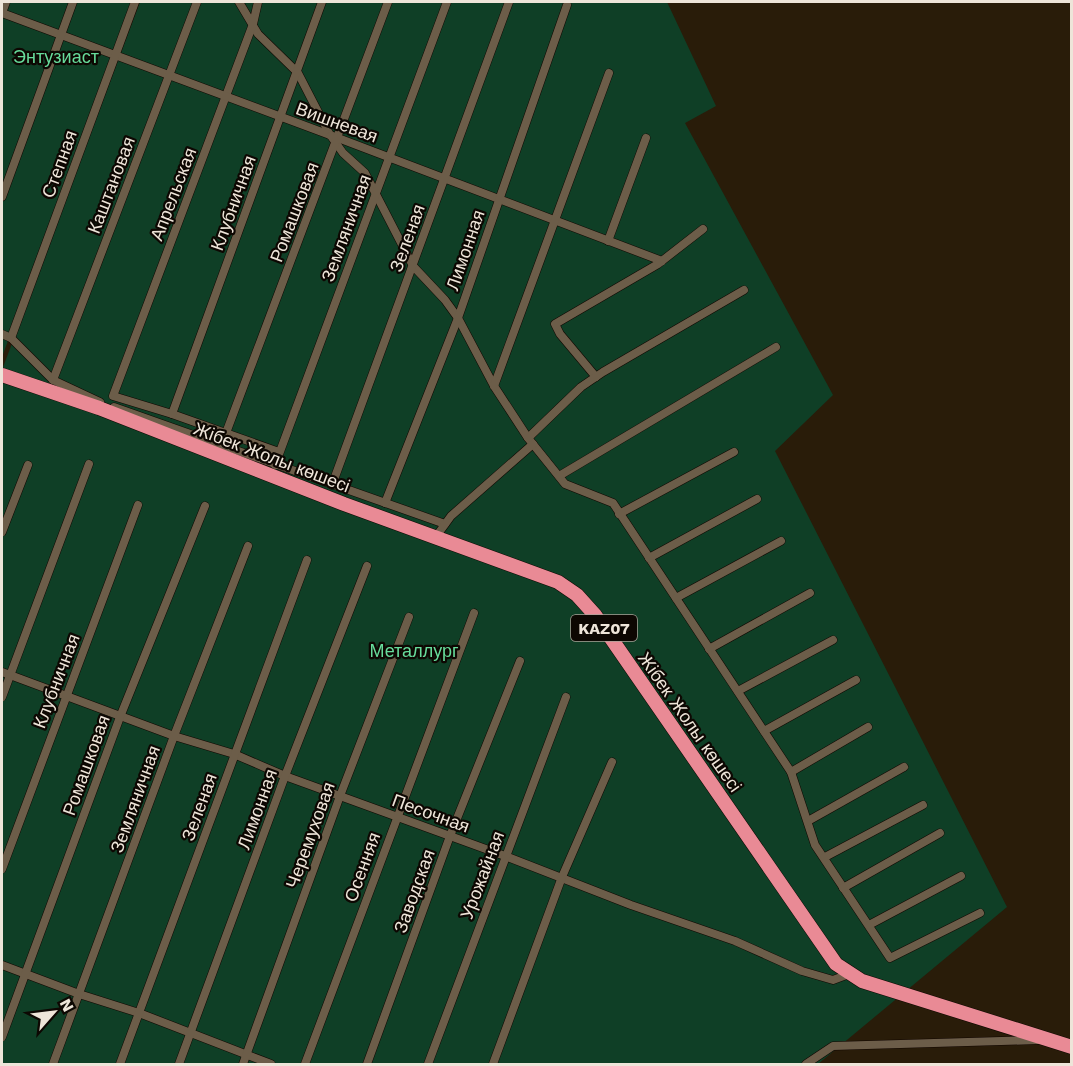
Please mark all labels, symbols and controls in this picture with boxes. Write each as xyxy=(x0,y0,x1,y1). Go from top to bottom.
park label: Энтузиаст xyxy=(13,46,99,67)
street label: Вишневая xyxy=(293,97,381,147)
street label: Степная xyxy=(37,127,81,201)
street label: Каштановая xyxy=(83,134,139,236)
street label: Апрельская xyxy=(146,144,200,244)
street label: Клубничная xyxy=(206,153,260,253)
street label: Ромашковая xyxy=(265,159,323,265)
street label: Земляничная xyxy=(317,172,375,284)
street label: Зеленая xyxy=(385,201,429,275)
street label: Лимонная xyxy=(441,207,489,293)
street label: Жібек Жолы көшесі xyxy=(191,418,353,496)
road number: KAZ07 xyxy=(571,615,637,641)
street label: Клубничная xyxy=(28,631,84,731)
park label: Металлург xyxy=(369,640,459,661)
street label: Жібек Жолы көшесі xyxy=(634,648,746,796)
street label: Ромашковая xyxy=(58,712,114,818)
street label: Земляничная xyxy=(106,743,164,855)
street label: Лимонная xyxy=(233,766,281,852)
street label: Зеленая xyxy=(177,770,221,844)
street label: Черемуховая xyxy=(281,779,339,891)
street label: Песочная xyxy=(389,789,473,837)
street label: Урожайная xyxy=(456,828,508,922)
street label: Осенняя xyxy=(340,829,384,905)
street label: Заводская xyxy=(389,846,439,936)
north arrow xyxy=(24,982,84,1042)
text: N xyxy=(56,995,78,1015)

